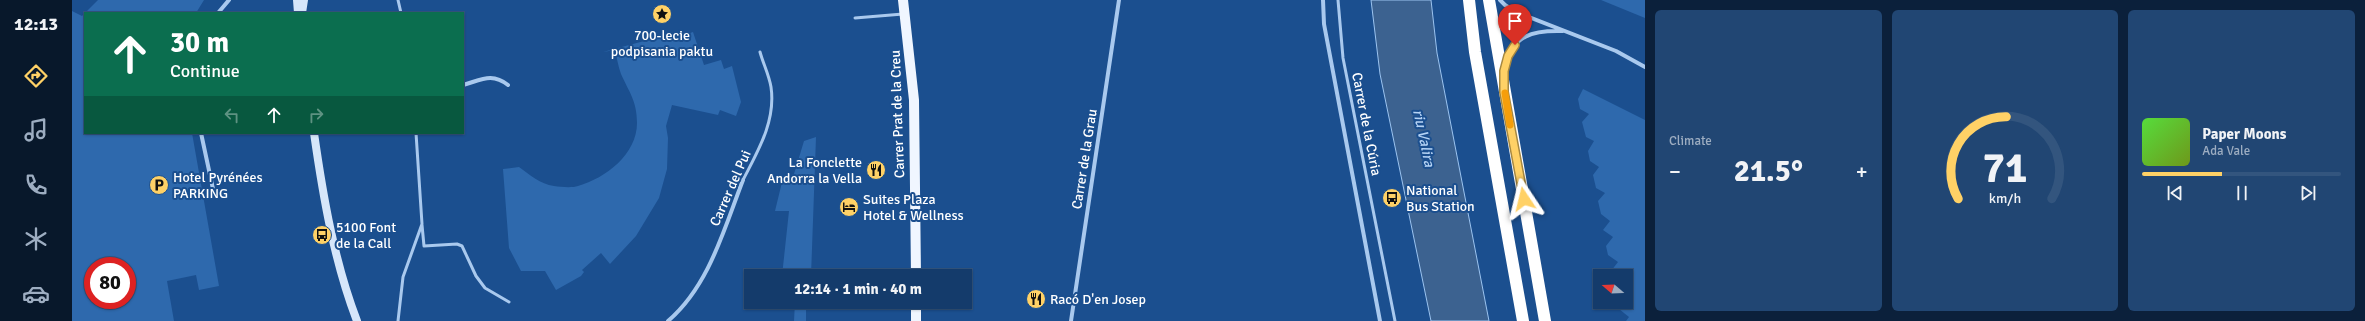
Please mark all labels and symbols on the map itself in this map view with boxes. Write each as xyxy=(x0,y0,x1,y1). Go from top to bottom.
place icon: 700-lecie podpisania paktu xyxy=(651,3,673,25)
pin xyxy=(1498,4,1532,45)
place label: 700-lecie podpisania paktu xyxy=(611,27,713,60)
street label: Carrer Prat de la Creu xyxy=(887,50,908,178)
street label: Carrer de la Cúria xyxy=(1348,71,1385,177)
street label: Carrer de la Grau xyxy=(1068,108,1101,210)
water label: riu Valira xyxy=(1409,108,1439,169)
street label: Carrer del Pui xyxy=(706,148,755,229)
place label: La Fonclette Andorra la Vella xyxy=(767,154,862,187)
restaurant icon: La Fonclette Andorra la Vella xyxy=(865,159,887,181)
place label: Hotel Pyrénées PARKING xyxy=(173,169,263,202)
parking icon: Hotel Pyrénées PARKING xyxy=(148,174,170,196)
position arrow xyxy=(1503,178,1545,220)
place label: National Bus Station xyxy=(1406,182,1475,215)
bus stop icon: National Bus Station xyxy=(1381,187,1403,209)
place label: Suites Plaza Hotel & Wellness xyxy=(863,191,964,224)
hotel icon: Suites Plaza Hotel & Wellness xyxy=(838,196,860,218)
place label: 5100 Font de la Call xyxy=(336,219,396,252)
bus stop icon: 5100 Font de la Call xyxy=(311,224,333,246)
speed limit sign: 80 xyxy=(84,257,136,309)
north arrow xyxy=(1593,269,1633,309)
restaurant icon: Racó D'en Josep xyxy=(1025,288,1047,310)
place label: Racó D'en Josep xyxy=(1050,291,1146,308)

